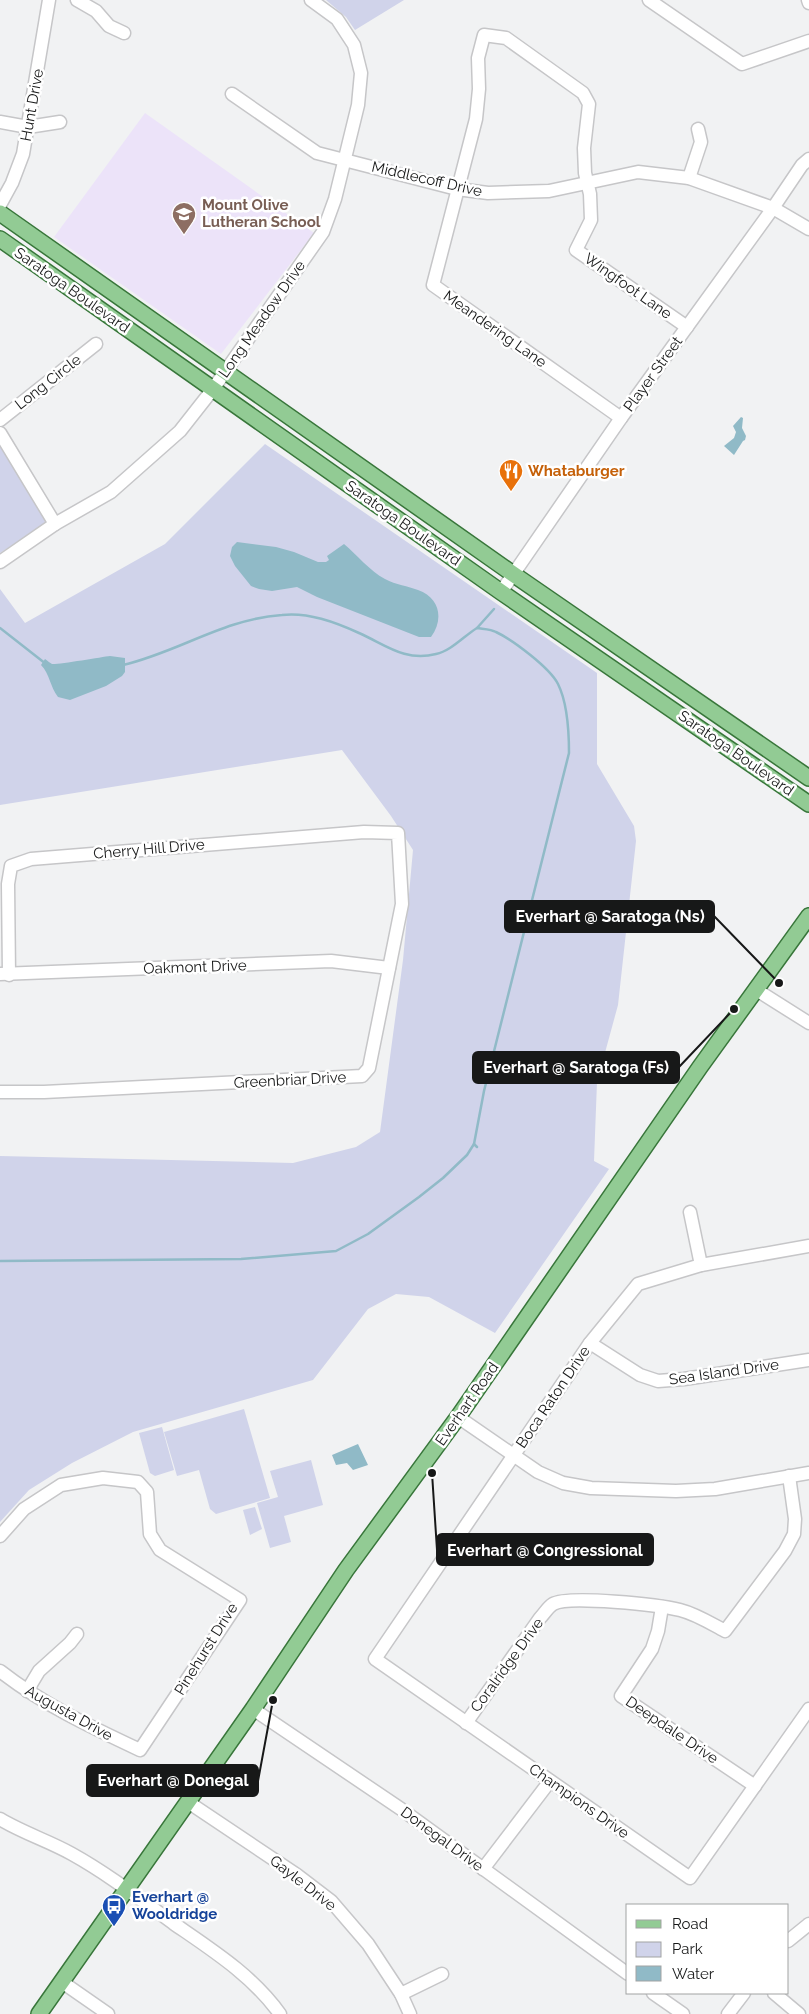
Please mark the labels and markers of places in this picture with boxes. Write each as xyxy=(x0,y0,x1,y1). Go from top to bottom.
place label: Mount Olive Lutheran School xyxy=(202,196,321,231)
school or university icon: Mount Olive Lutheran School xyxy=(171,201,197,235)
restaurant icon: Whataburger xyxy=(498,458,524,492)
place label: Whataburger xyxy=(528,462,625,480)
callout: Everhart @ Saratoga (Ns) xyxy=(505,901,714,932)
callout: Everhart @ Saratoga (Fs) xyxy=(473,1052,679,1083)
callout: Everhart @ Congressional xyxy=(437,1534,653,1565)
callout: Everhart @ Donegal xyxy=(87,1765,258,1796)
place label: Everhart @ Wooldridge xyxy=(132,1888,217,1923)
bus stop icon: Everhart @ Wooldridge xyxy=(101,1893,127,1927)

